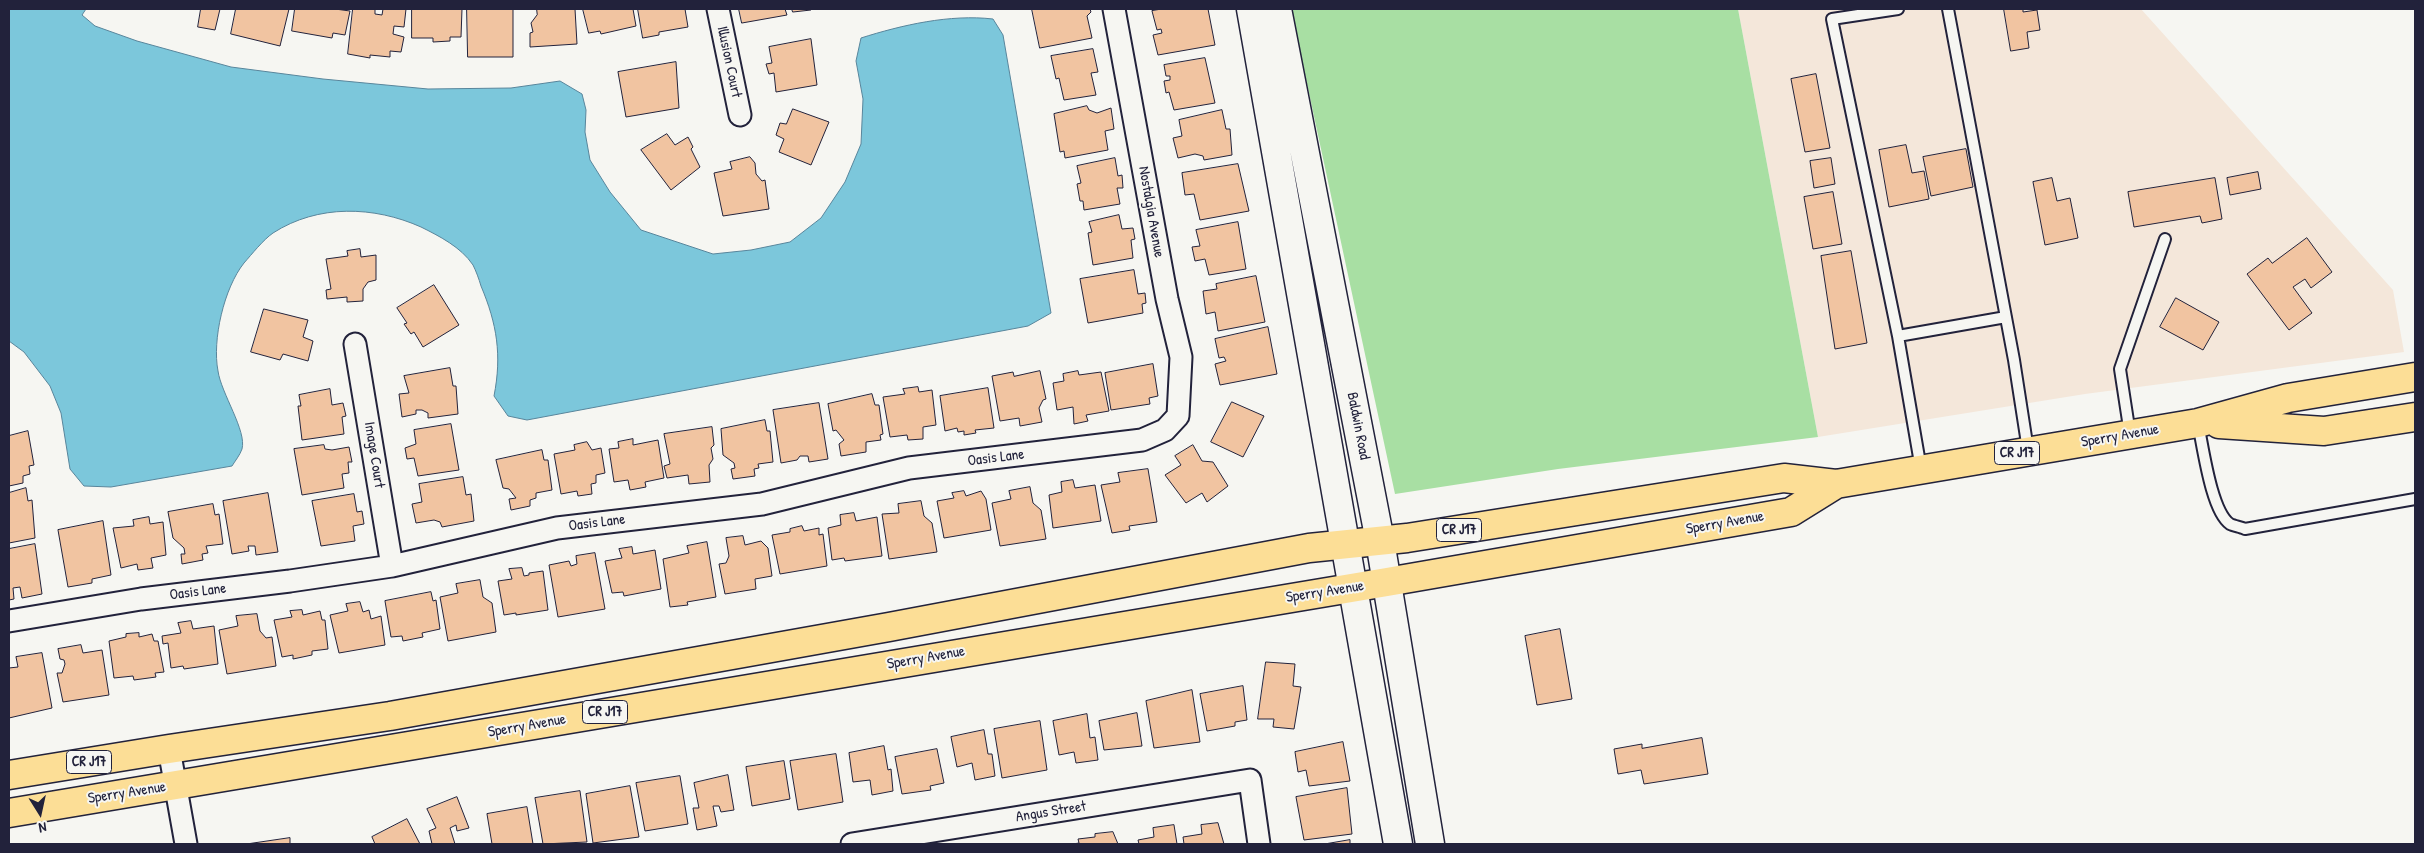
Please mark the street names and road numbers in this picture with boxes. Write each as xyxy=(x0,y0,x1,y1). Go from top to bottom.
street label: Illusion Court xyxy=(713,25,745,99)
street label: Nostalgia Avenue xyxy=(1134,165,1168,259)
street label: Baldwin Road xyxy=(1343,391,1373,461)
street label: Sperry Avenue xyxy=(2080,420,2160,452)
street label: Image Court xyxy=(360,421,388,489)
road number: CR J17 xyxy=(1994,442,2040,464)
street label: Oasis Lane xyxy=(967,446,1025,470)
street label: Sperry Avenue xyxy=(1685,507,1765,539)
street label: Oasis Lane xyxy=(568,511,626,535)
road number: CR J17 xyxy=(1436,518,1482,542)
street label: Sperry Avenue xyxy=(1285,577,1365,607)
street label: Oasis Lane xyxy=(169,580,227,604)
street label: Sperry Avenue xyxy=(886,642,966,674)
road number: CR J17 xyxy=(582,700,628,724)
street label: Sperry Avenue xyxy=(487,710,567,742)
road number: CR J17 xyxy=(66,750,112,774)
street label: Sperry Avenue xyxy=(87,778,167,808)
street label: Angus Street xyxy=(1015,798,1087,826)

